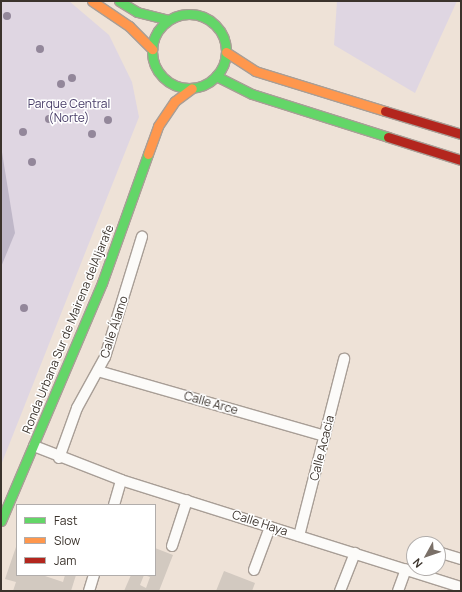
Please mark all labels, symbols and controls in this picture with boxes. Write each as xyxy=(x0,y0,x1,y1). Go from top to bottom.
park label: Parque Central (Norte) xyxy=(28,97,110,125)
street label: Ronda Urbana Sur de Mairena delAljarafe xyxy=(19,222,117,436)
street label: Calle Álamo xyxy=(97,294,131,360)
street label: Calle Arce xyxy=(182,388,240,418)
street label: Calle Acacia xyxy=(307,414,337,482)
legend xyxy=(16,504,156,576)
street label: Calle Haya xyxy=(230,507,290,539)
text: Fast xyxy=(54,512,78,529)
text: Slow xyxy=(54,532,80,549)
north arrow xyxy=(406,536,446,576)
text: Jam xyxy=(54,552,76,569)
text: N xyxy=(409,556,425,571)

